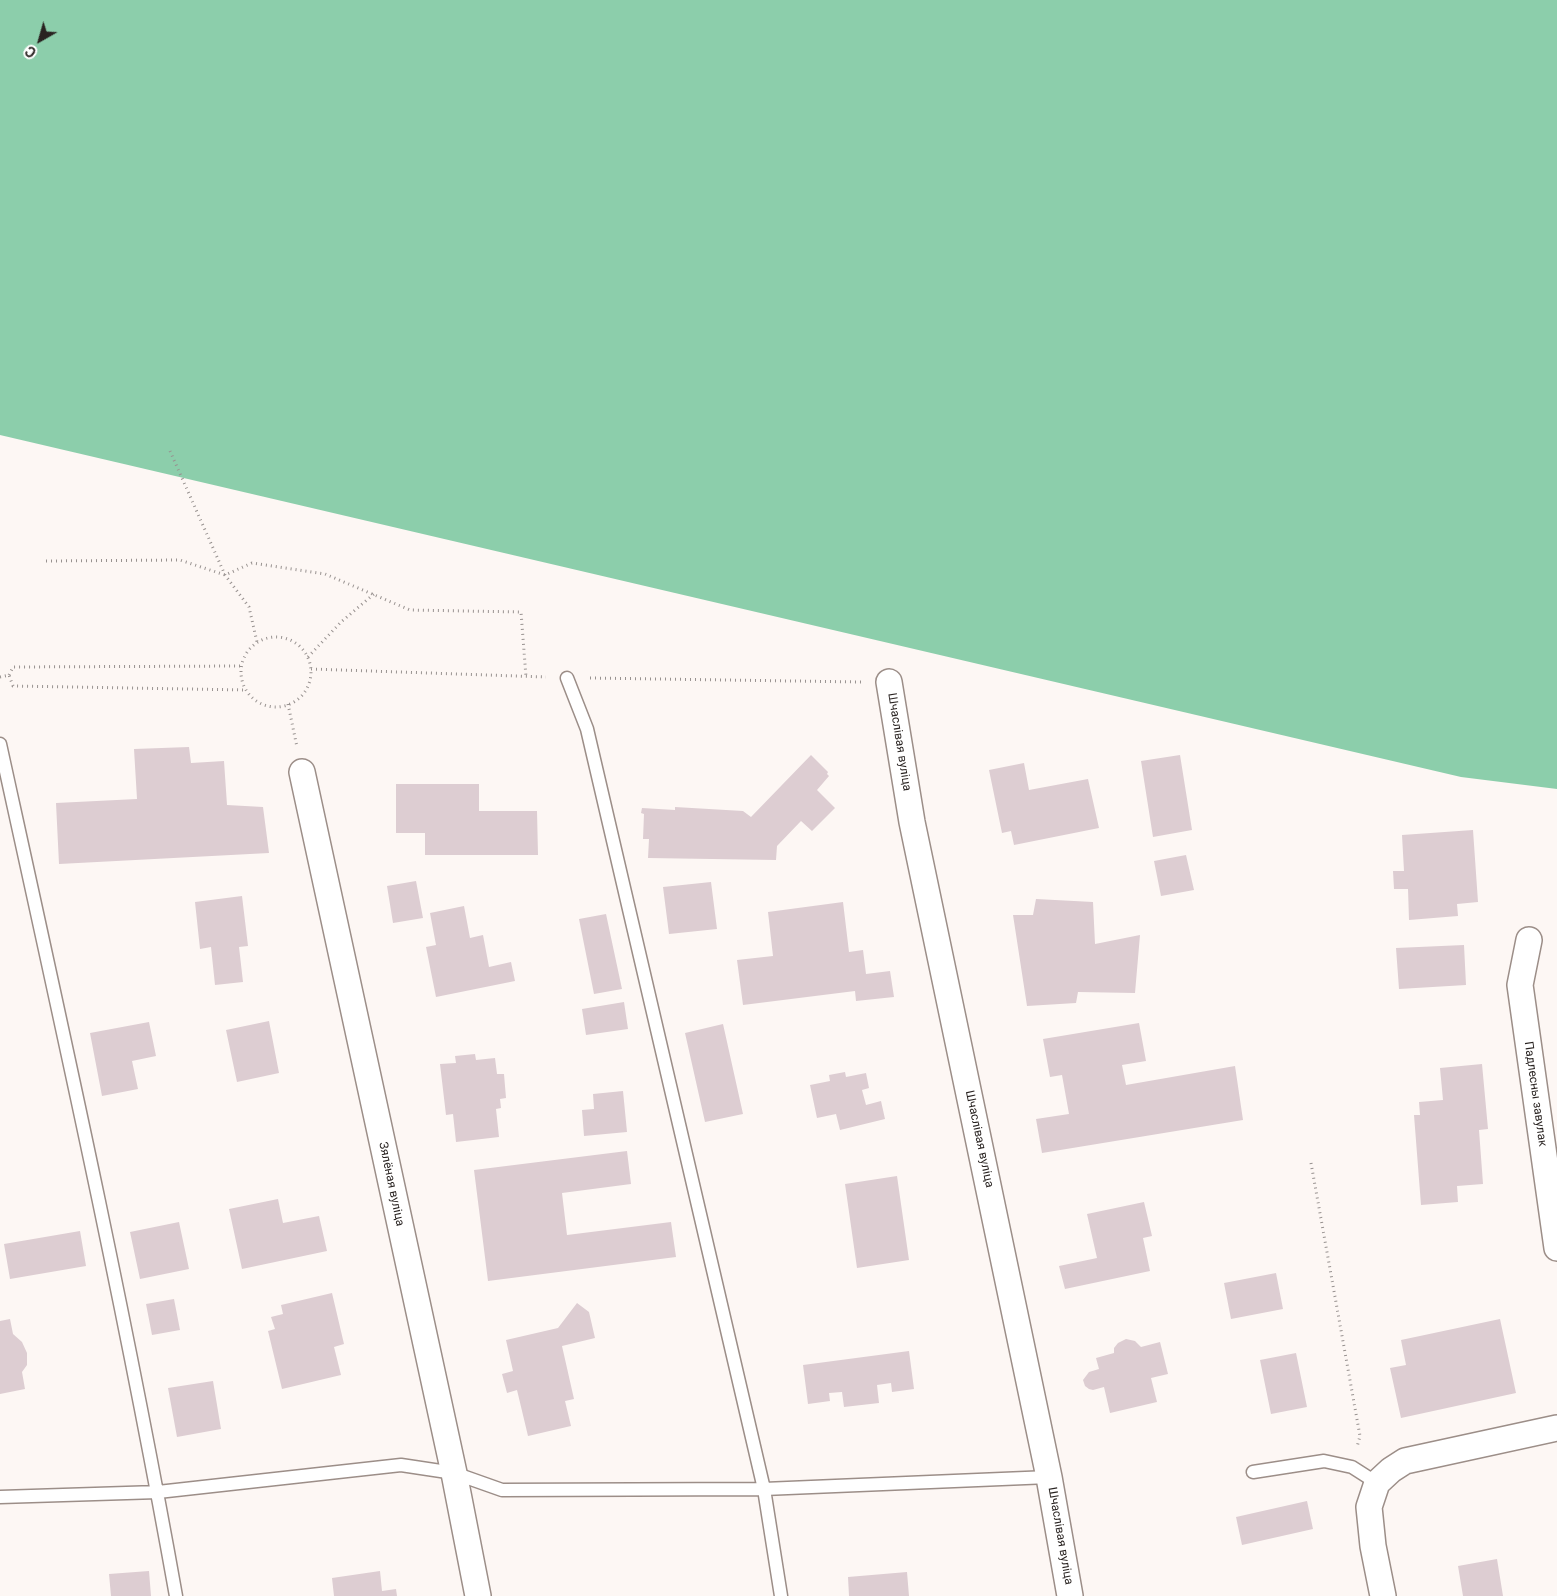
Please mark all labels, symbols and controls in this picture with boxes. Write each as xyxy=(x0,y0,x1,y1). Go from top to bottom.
north arrow xyxy=(15,15,65,65)
text: С xyxy=(22,43,39,61)
street label: Шчаслівая вуліца xyxy=(884,692,914,792)
street label: Падлесны завулак xyxy=(1520,1041,1550,1147)
street label: Шчаслівая вуліца xyxy=(962,1089,996,1189)
street label: Зялёная вуліца xyxy=(375,1141,407,1227)
street label: Шчаслівая вуліца xyxy=(1044,1486,1076,1586)

